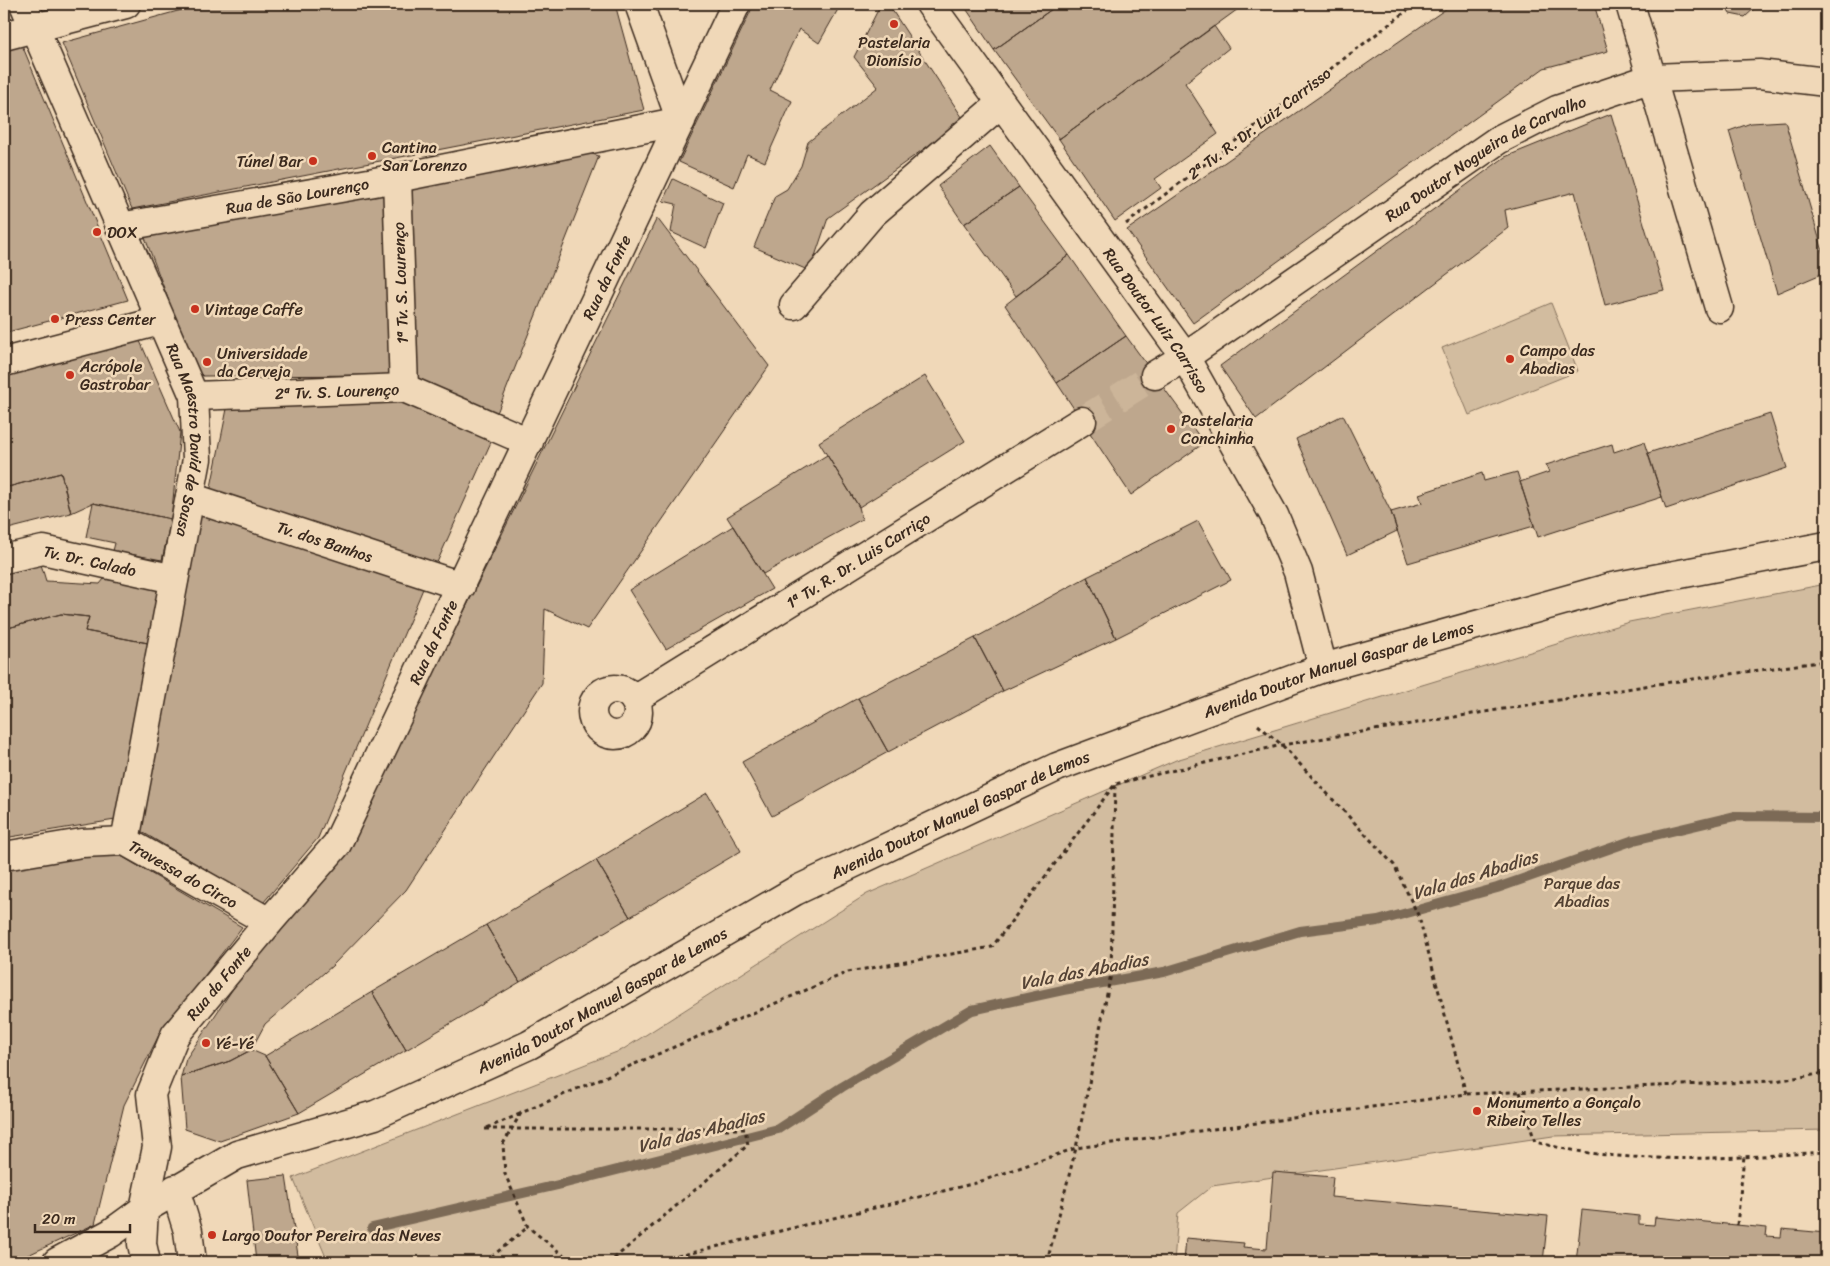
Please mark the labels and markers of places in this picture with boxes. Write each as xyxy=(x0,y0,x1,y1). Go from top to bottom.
marker: Pastelaria Dionísio xyxy=(888,18,900,30)
place label: Pastelaria Dionísio xyxy=(858,28,931,75)
place label: Cantina San Lorenzo xyxy=(382,133,467,180)
place label: Túnel Bar xyxy=(237,147,304,176)
marker: Cantina San Lorenzo xyxy=(366,150,378,162)
marker: Túnel Bar xyxy=(307,155,319,167)
place label: DOX xyxy=(107,218,138,247)
marker: DOX xyxy=(91,226,103,238)
place label: Vintage Caffe xyxy=(205,295,303,324)
marker: Vintage Caffe xyxy=(189,303,201,315)
place label: Press Center xyxy=(65,305,157,334)
marker: Press Center xyxy=(49,313,61,325)
place label: Campo das Abadias xyxy=(1519,336,1596,383)
place label: Universidade da Cerveja xyxy=(217,339,308,386)
place label: Acrópole Gastrobar xyxy=(79,352,152,399)
marker: Campo das Abadias xyxy=(1504,353,1516,365)
marker: Universidade da Cerveja xyxy=(201,356,213,368)
marker: Acrópole Gastrobar xyxy=(64,369,76,381)
place label: Pastelaria Conchinha xyxy=(1181,406,1254,453)
marker: Pastelaria Conchinha xyxy=(1165,423,1177,435)
place label: Yé-Yé xyxy=(216,1029,254,1058)
marker: Yé-Yé xyxy=(200,1037,212,1049)
place label: Monumento a Gonçalo Ribeiro Telles xyxy=(1487,1088,1641,1135)
marker: Monumento a Gonçalo Ribeiro Telles xyxy=(1471,1105,1483,1117)
place label: Largo Doutor Pereira das Neves xyxy=(222,1221,442,1250)
marker: Largo Doutor Pereira das Neves xyxy=(206,1229,218,1241)

